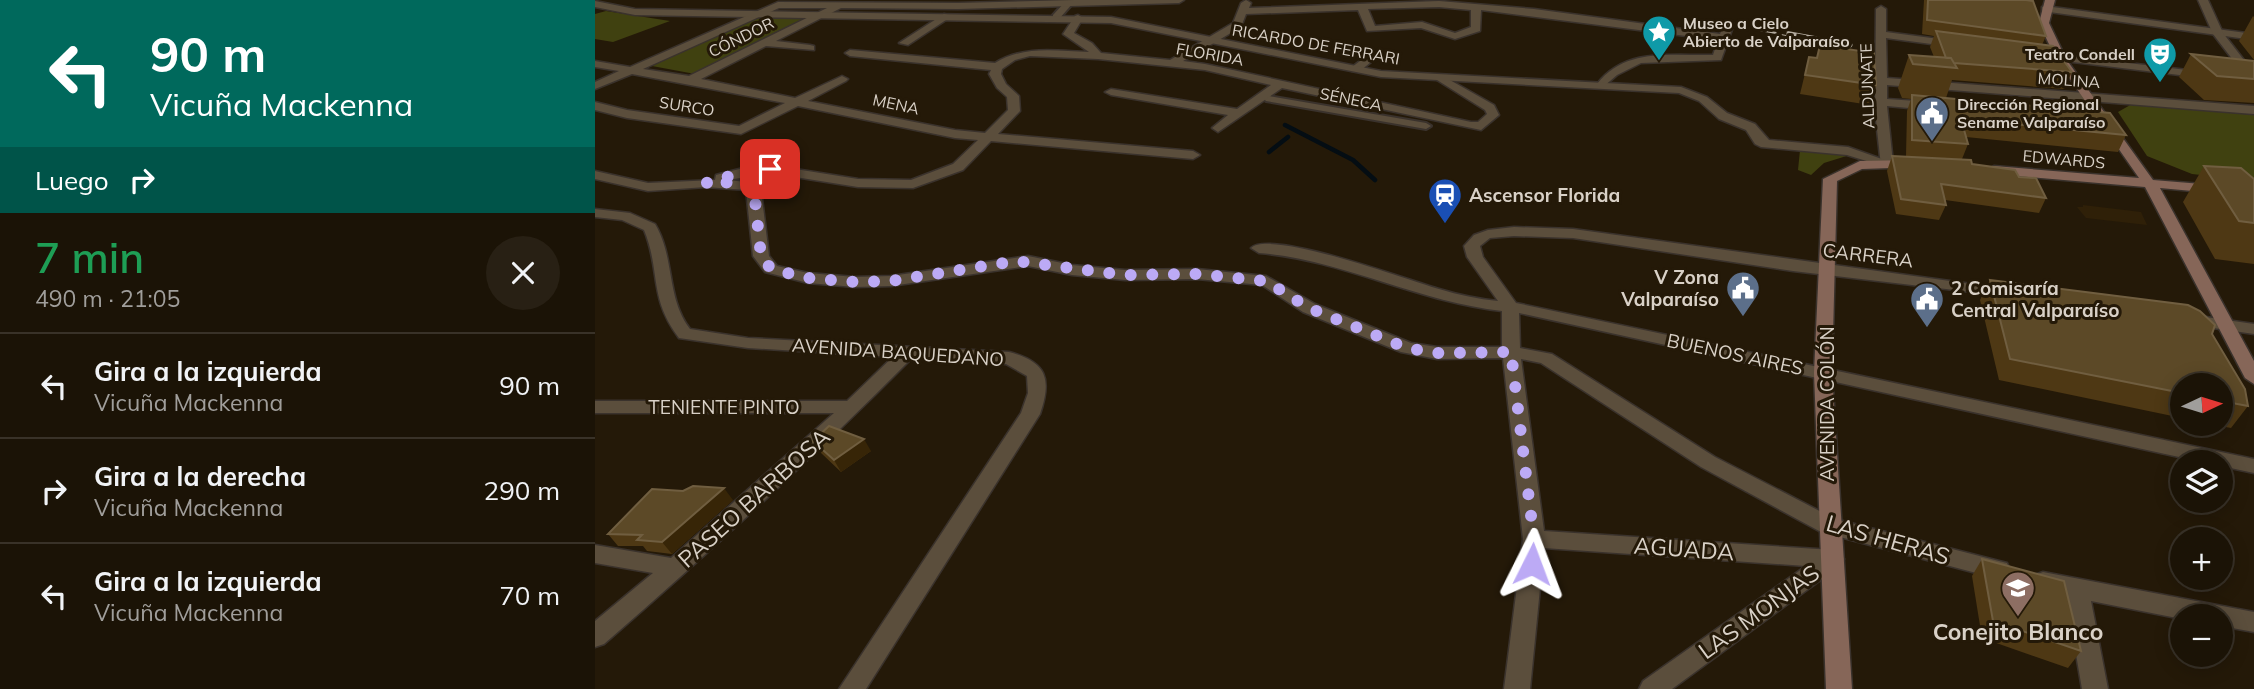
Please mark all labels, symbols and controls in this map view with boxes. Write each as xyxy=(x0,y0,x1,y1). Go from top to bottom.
street label: CÓNDOR xyxy=(705,13,777,61)
place icon: Museo a Cielo Abierto de Valparaíso xyxy=(1640,13,1678,62)
place label: Museo a Cielo Abierto de Valparaíso xyxy=(1683,13,1850,51)
street label: RICARDO DE FERRARI xyxy=(1231,19,1401,69)
text: 90 m xyxy=(150,23,266,84)
icon: left xyxy=(35,28,126,119)
theatre icon: Teatro Condell xyxy=(2141,35,2179,84)
street label: FLORIDA xyxy=(1175,38,1246,70)
street label: ALDUNATE xyxy=(1856,43,1878,129)
place label: Teatro Condell xyxy=(2025,44,2135,64)
street label: MOLINA xyxy=(2037,68,2101,92)
street label: SÉNECA xyxy=(1318,83,1384,115)
text: Vicuña Mackenna xyxy=(150,84,413,124)
street label: MENA xyxy=(871,89,921,119)
street label: SURCO xyxy=(658,92,716,120)
public building icon: Dirección Regional Sename Valparaíso xyxy=(1913,94,1951,143)
place label: Dirección Regional Sename Valparaíso xyxy=(1957,94,2106,132)
pin xyxy=(740,139,800,199)
street label: EDWARDS xyxy=(2022,145,2106,173)
icon: arrive xyxy=(751,150,789,188)
icon: right xyxy=(123,161,161,199)
text: Luego xyxy=(35,164,109,197)
station icon: Ascensor Florida xyxy=(1426,176,1464,225)
place label: Ascensor Florida xyxy=(1469,183,1620,207)
text: 7 min xyxy=(35,231,144,284)
button: close xyxy=(486,236,560,310)
street label: CARRERA xyxy=(1821,238,1915,272)
place label: V Zona Valparaíso xyxy=(1620,265,1719,311)
public building icon: V Zona Valparaíso xyxy=(1724,269,1762,318)
place label: 2 Comisaría Central Valparaíso xyxy=(1951,276,2119,322)
public building icon: 2 Comisaría Central Valparaíso xyxy=(1908,280,1946,329)
text: 490 m · 21:05 xyxy=(35,284,180,313)
street label: AVENIDA COLÓN xyxy=(1815,326,1839,482)
street label: BUENOS AIRES xyxy=(1665,328,1805,380)
street label: AVENIDA BAQUEDANO xyxy=(791,333,1005,371)
text: Gira a la izquierda xyxy=(94,355,322,388)
icon: left xyxy=(35,367,73,405)
text: 90 m xyxy=(499,369,560,402)
north arrow xyxy=(2170,373,2233,436)
map controls xyxy=(2170,373,2233,667)
text: Vicuña Mackenna xyxy=(94,388,283,417)
street label: TENIENTE PINTO xyxy=(648,395,800,419)
street label: PASEO BARBOSA xyxy=(672,422,836,573)
button: layers xyxy=(2170,450,2233,513)
text: Gira a la derecha xyxy=(94,460,306,493)
icon: right xyxy=(35,472,73,510)
text: 290 m xyxy=(484,474,560,507)
text: Vicuña Mackenna xyxy=(94,493,283,522)
street label: LAS HERAS xyxy=(1823,508,1953,571)
position arrow xyxy=(1495,527,1569,601)
button: + xyxy=(2170,527,2233,590)
street label: AGUADA xyxy=(1633,531,1735,566)
street label: LAS MONJAS xyxy=(1693,558,1825,665)
text: Gira a la izquierda xyxy=(94,565,322,598)
school or university icon: Conejito Blanco xyxy=(1999,569,2037,618)
icon: left xyxy=(35,577,73,615)
text: 70 m xyxy=(499,579,560,612)
text: Vicuña Mackenna xyxy=(94,598,283,627)
button: − xyxy=(2170,604,2233,667)
place label: Conejito Blanco xyxy=(1933,617,2103,646)

